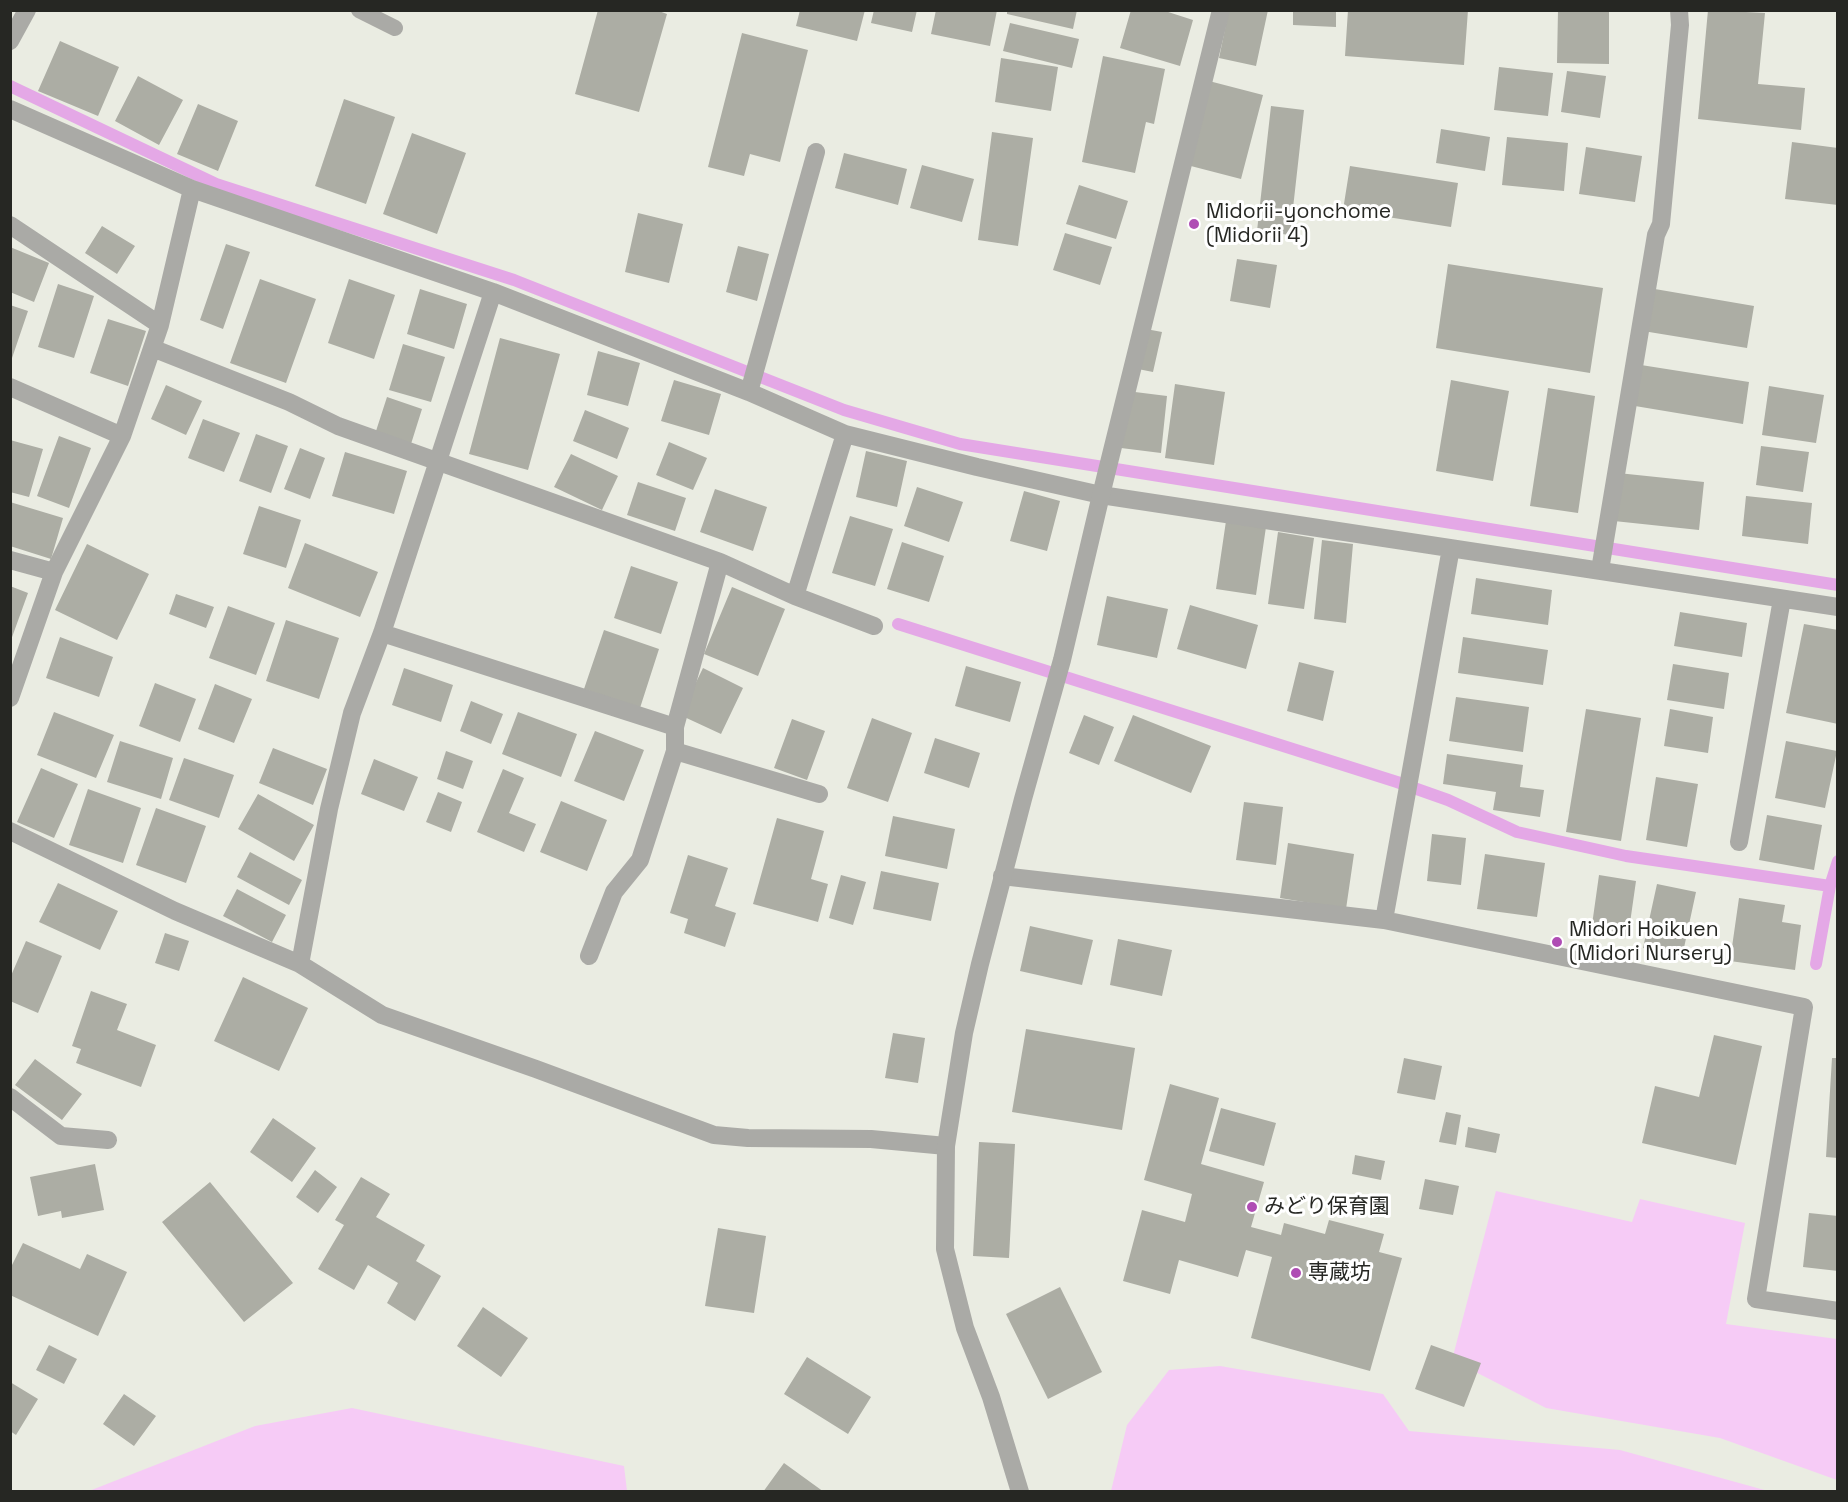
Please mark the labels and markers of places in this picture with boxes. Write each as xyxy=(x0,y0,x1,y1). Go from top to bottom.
place label: Midorii-yonchome (Midorii 4) xyxy=(1206,199,1391,249)
marker: Midorii-yonchome (Midorii 4) xyxy=(1187,217,1201,231)
place label: Midori Hoikuen (Midori Nursery) xyxy=(1569,917,1732,967)
marker: Midori Hoikuen (Midori Nursery) xyxy=(1550,935,1564,949)
place label: みどり保育園 xyxy=(1264,1194,1390,1220)
marker: みどり保育園 xyxy=(1245,1200,1259,1214)
place label: 専蔵坊 xyxy=(1308,1260,1371,1286)
marker: 専蔵坊 xyxy=(1289,1266,1303,1280)

